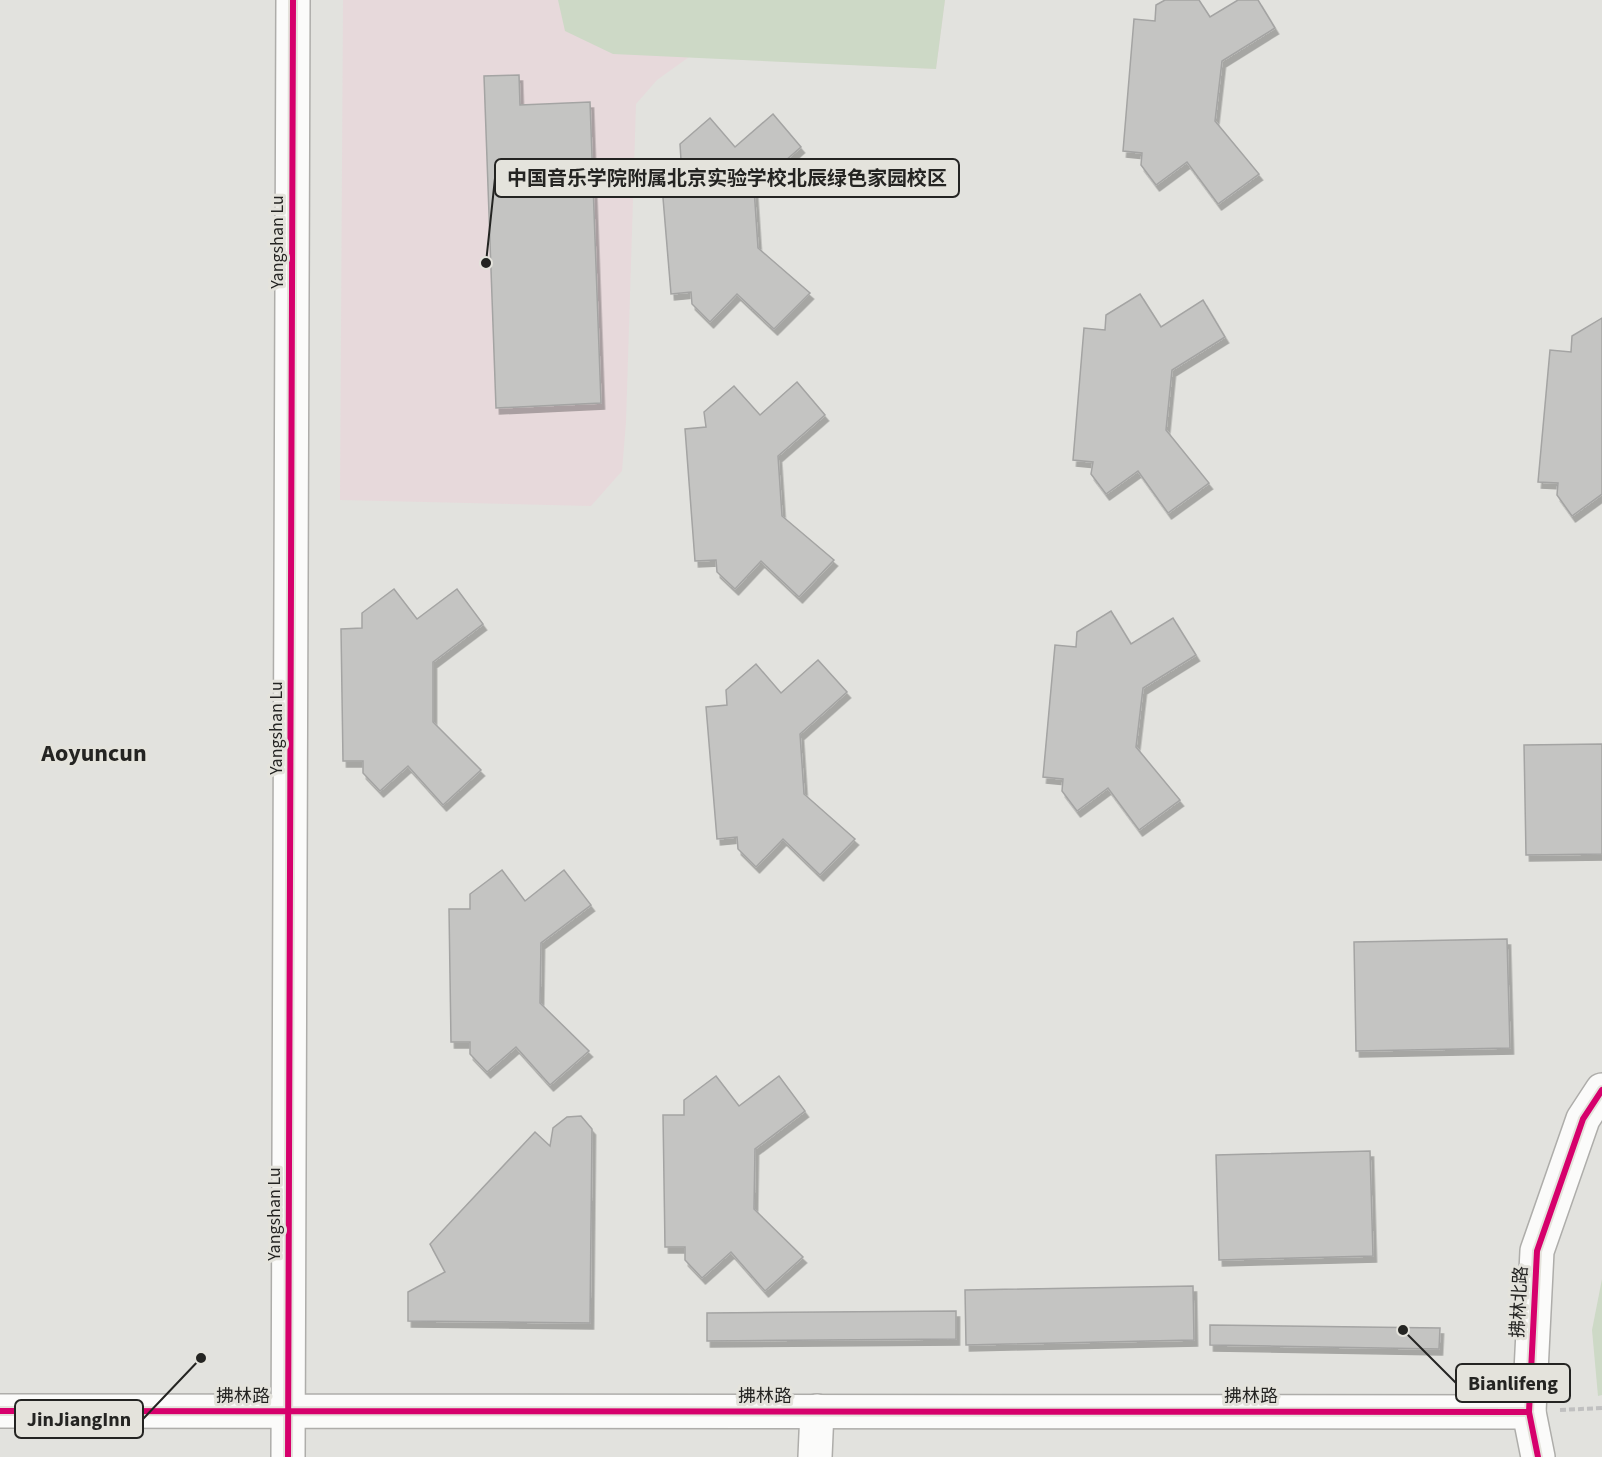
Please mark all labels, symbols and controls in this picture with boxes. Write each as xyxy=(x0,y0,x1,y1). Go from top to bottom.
callout: 中国音乐学院附属北京实验学校北辰绿色家园校区 xyxy=(495,159,959,197)
text: 中国音乐学院附属北京实验学校北辰绿色家园校区 xyxy=(507,165,947,193)
street label: Yangshan Lu xyxy=(265,195,290,290)
street label: Yangshan Lu xyxy=(264,681,289,776)
district label: Aoyuncun xyxy=(40,736,147,771)
street label: Yangshan Lu xyxy=(262,1167,287,1262)
street label: 拂林北路 xyxy=(1505,1265,1534,1339)
callout: Bianlifeng xyxy=(1456,1364,1570,1402)
text: Bianlifeng xyxy=(1468,1370,1558,1398)
street label: 拂林路 xyxy=(216,1384,270,1409)
street label: 拂林路 xyxy=(738,1384,792,1409)
street label: 拂林路 xyxy=(1224,1384,1278,1409)
callout: JinJiangInn xyxy=(15,1400,143,1438)
text: JinJiangInn xyxy=(27,1406,131,1434)

